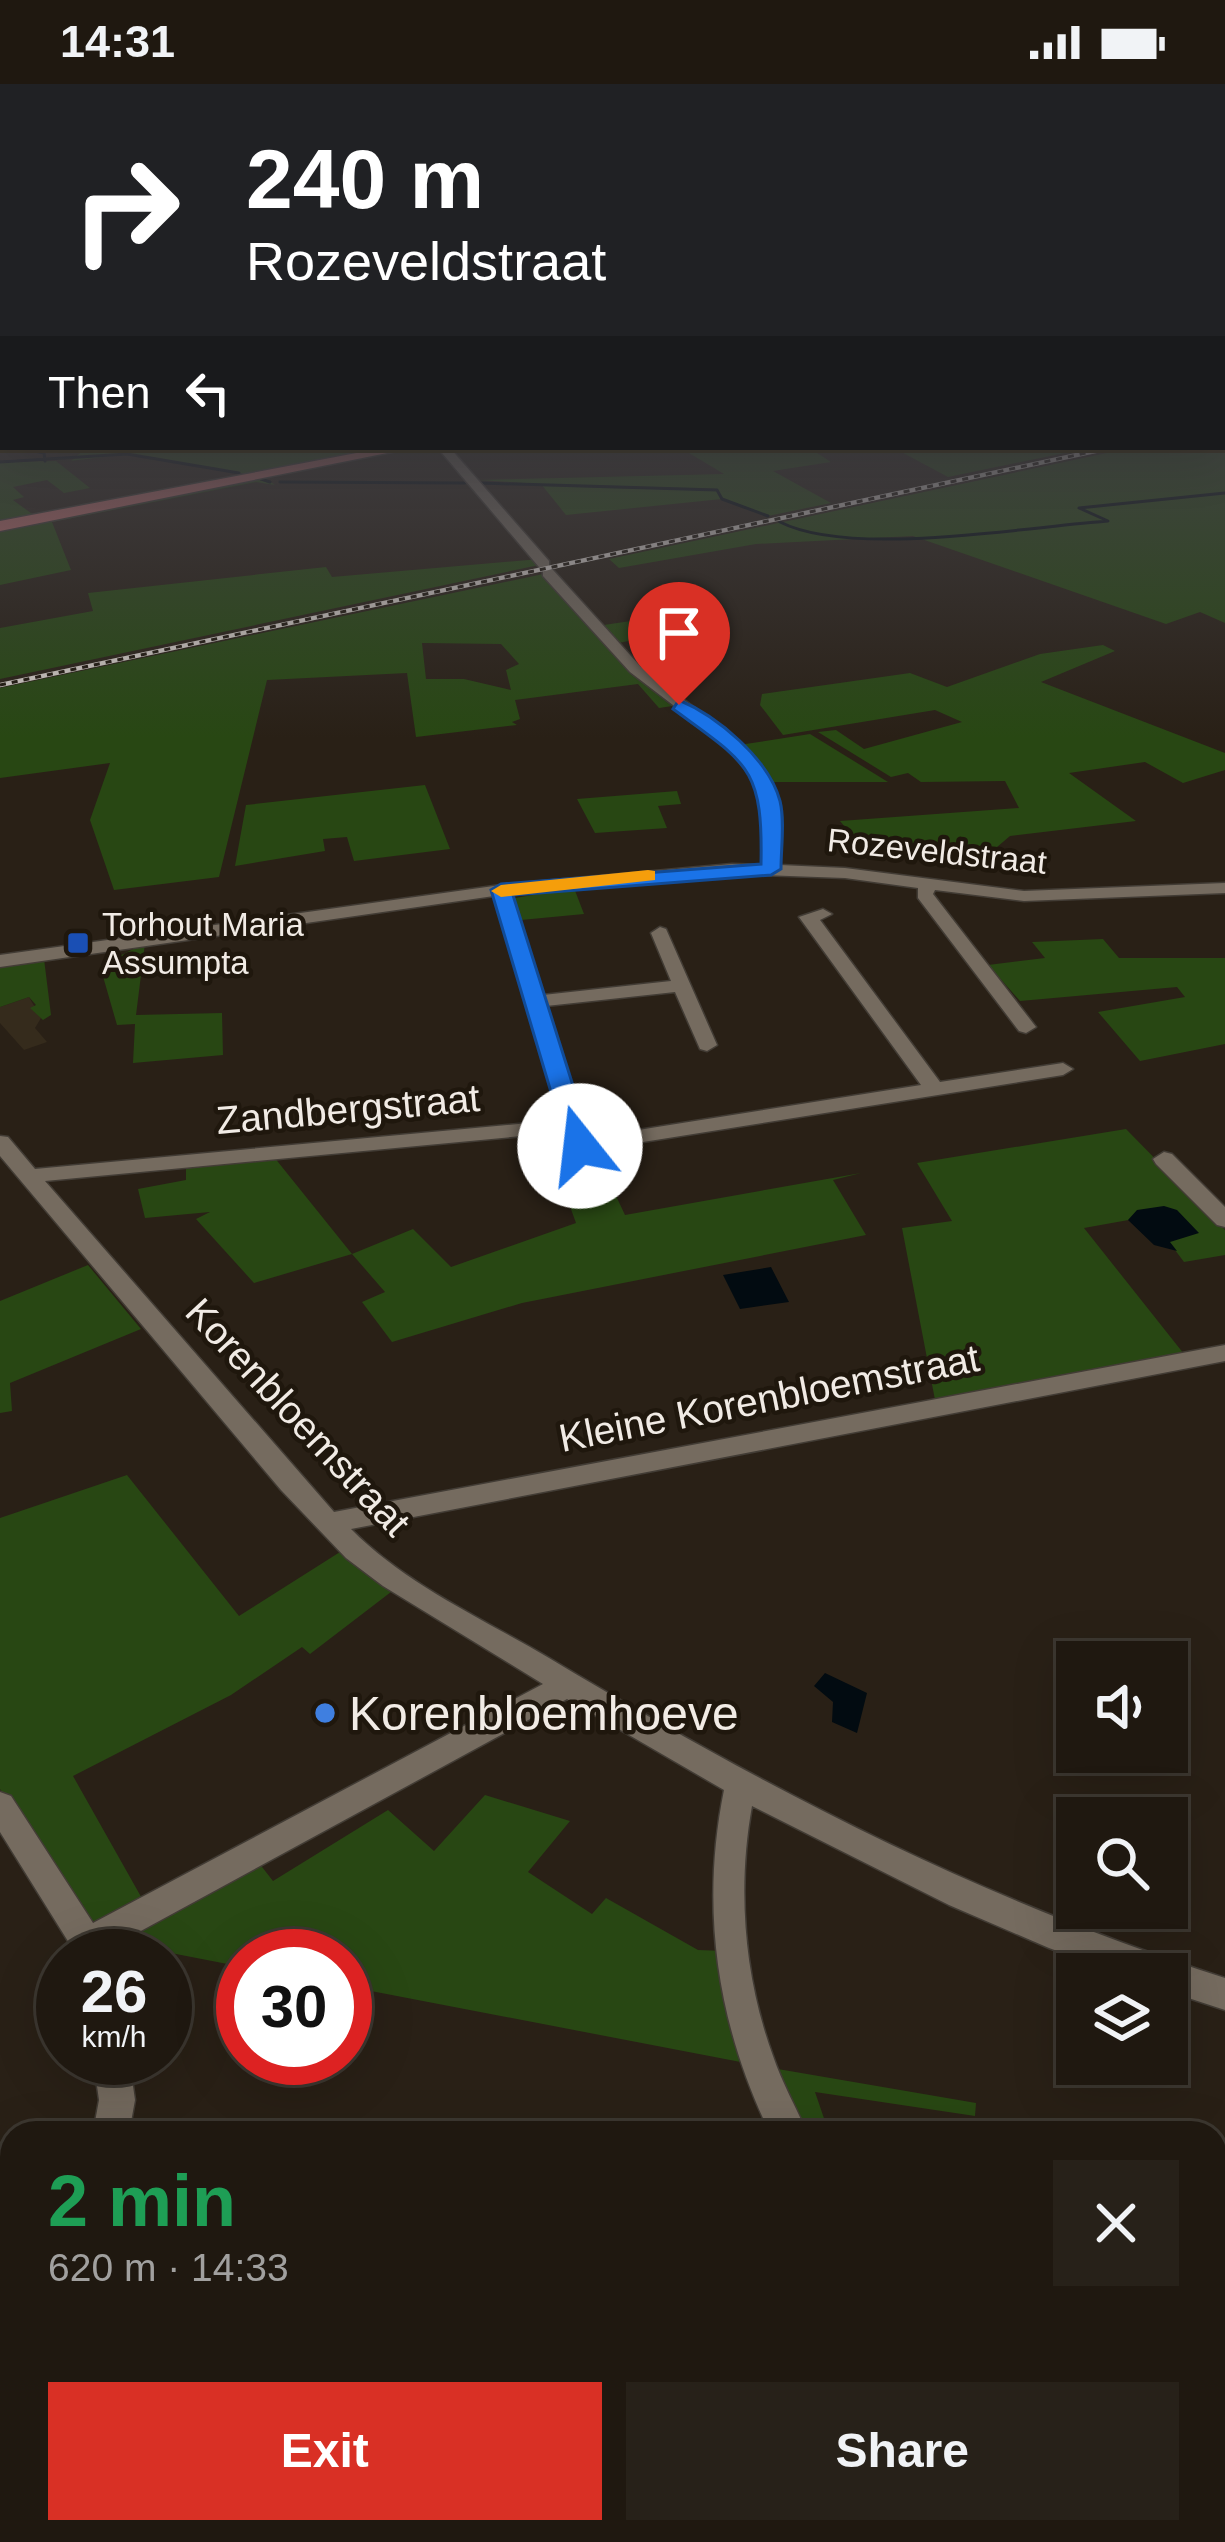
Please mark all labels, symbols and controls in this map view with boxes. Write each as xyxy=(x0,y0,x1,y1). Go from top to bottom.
text: 14:31 xyxy=(60,16,175,67)
icon: right xyxy=(48,132,204,288)
text: 240 m xyxy=(246,132,484,226)
text: Rozeveldstraat xyxy=(246,231,606,291)
icon: left xyxy=(175,360,241,426)
text: Then xyxy=(48,367,151,418)
pin xyxy=(628,582,730,705)
icon: arrive xyxy=(646,600,712,666)
street label: Rozeveldstraat xyxy=(826,821,1048,881)
place label: Torhout Maria Assumpta xyxy=(102,906,304,981)
marker: Torhout Maria Assumpta xyxy=(65,930,91,956)
street label: Zandbergstraat xyxy=(214,1076,482,1142)
position arrow xyxy=(517,1083,643,1209)
street label: Korenbloemstraat xyxy=(177,1290,419,1544)
street label: Kleine Korenbloemstraat xyxy=(555,1336,983,1460)
map controls xyxy=(1056,1641,1188,2085)
button: sound xyxy=(1056,1641,1188,1773)
place label: Korenbloemhoeve xyxy=(349,1687,739,1740)
marker: Korenbloemhoeve xyxy=(312,1700,338,1726)
button: search xyxy=(1056,1797,1188,1929)
speed limit sign: 30 xyxy=(216,1929,372,2085)
button: layers xyxy=(1056,1953,1188,2085)
text: 26 xyxy=(81,1958,147,2025)
text: km/h xyxy=(81,2020,147,2053)
button: close xyxy=(1053,2160,1179,2286)
text: 2 min xyxy=(48,2161,236,2241)
text: 620 m · 14:33 xyxy=(48,2246,289,2289)
button: Exit xyxy=(48,2382,602,2520)
button: Share xyxy=(626,2382,1179,2520)

